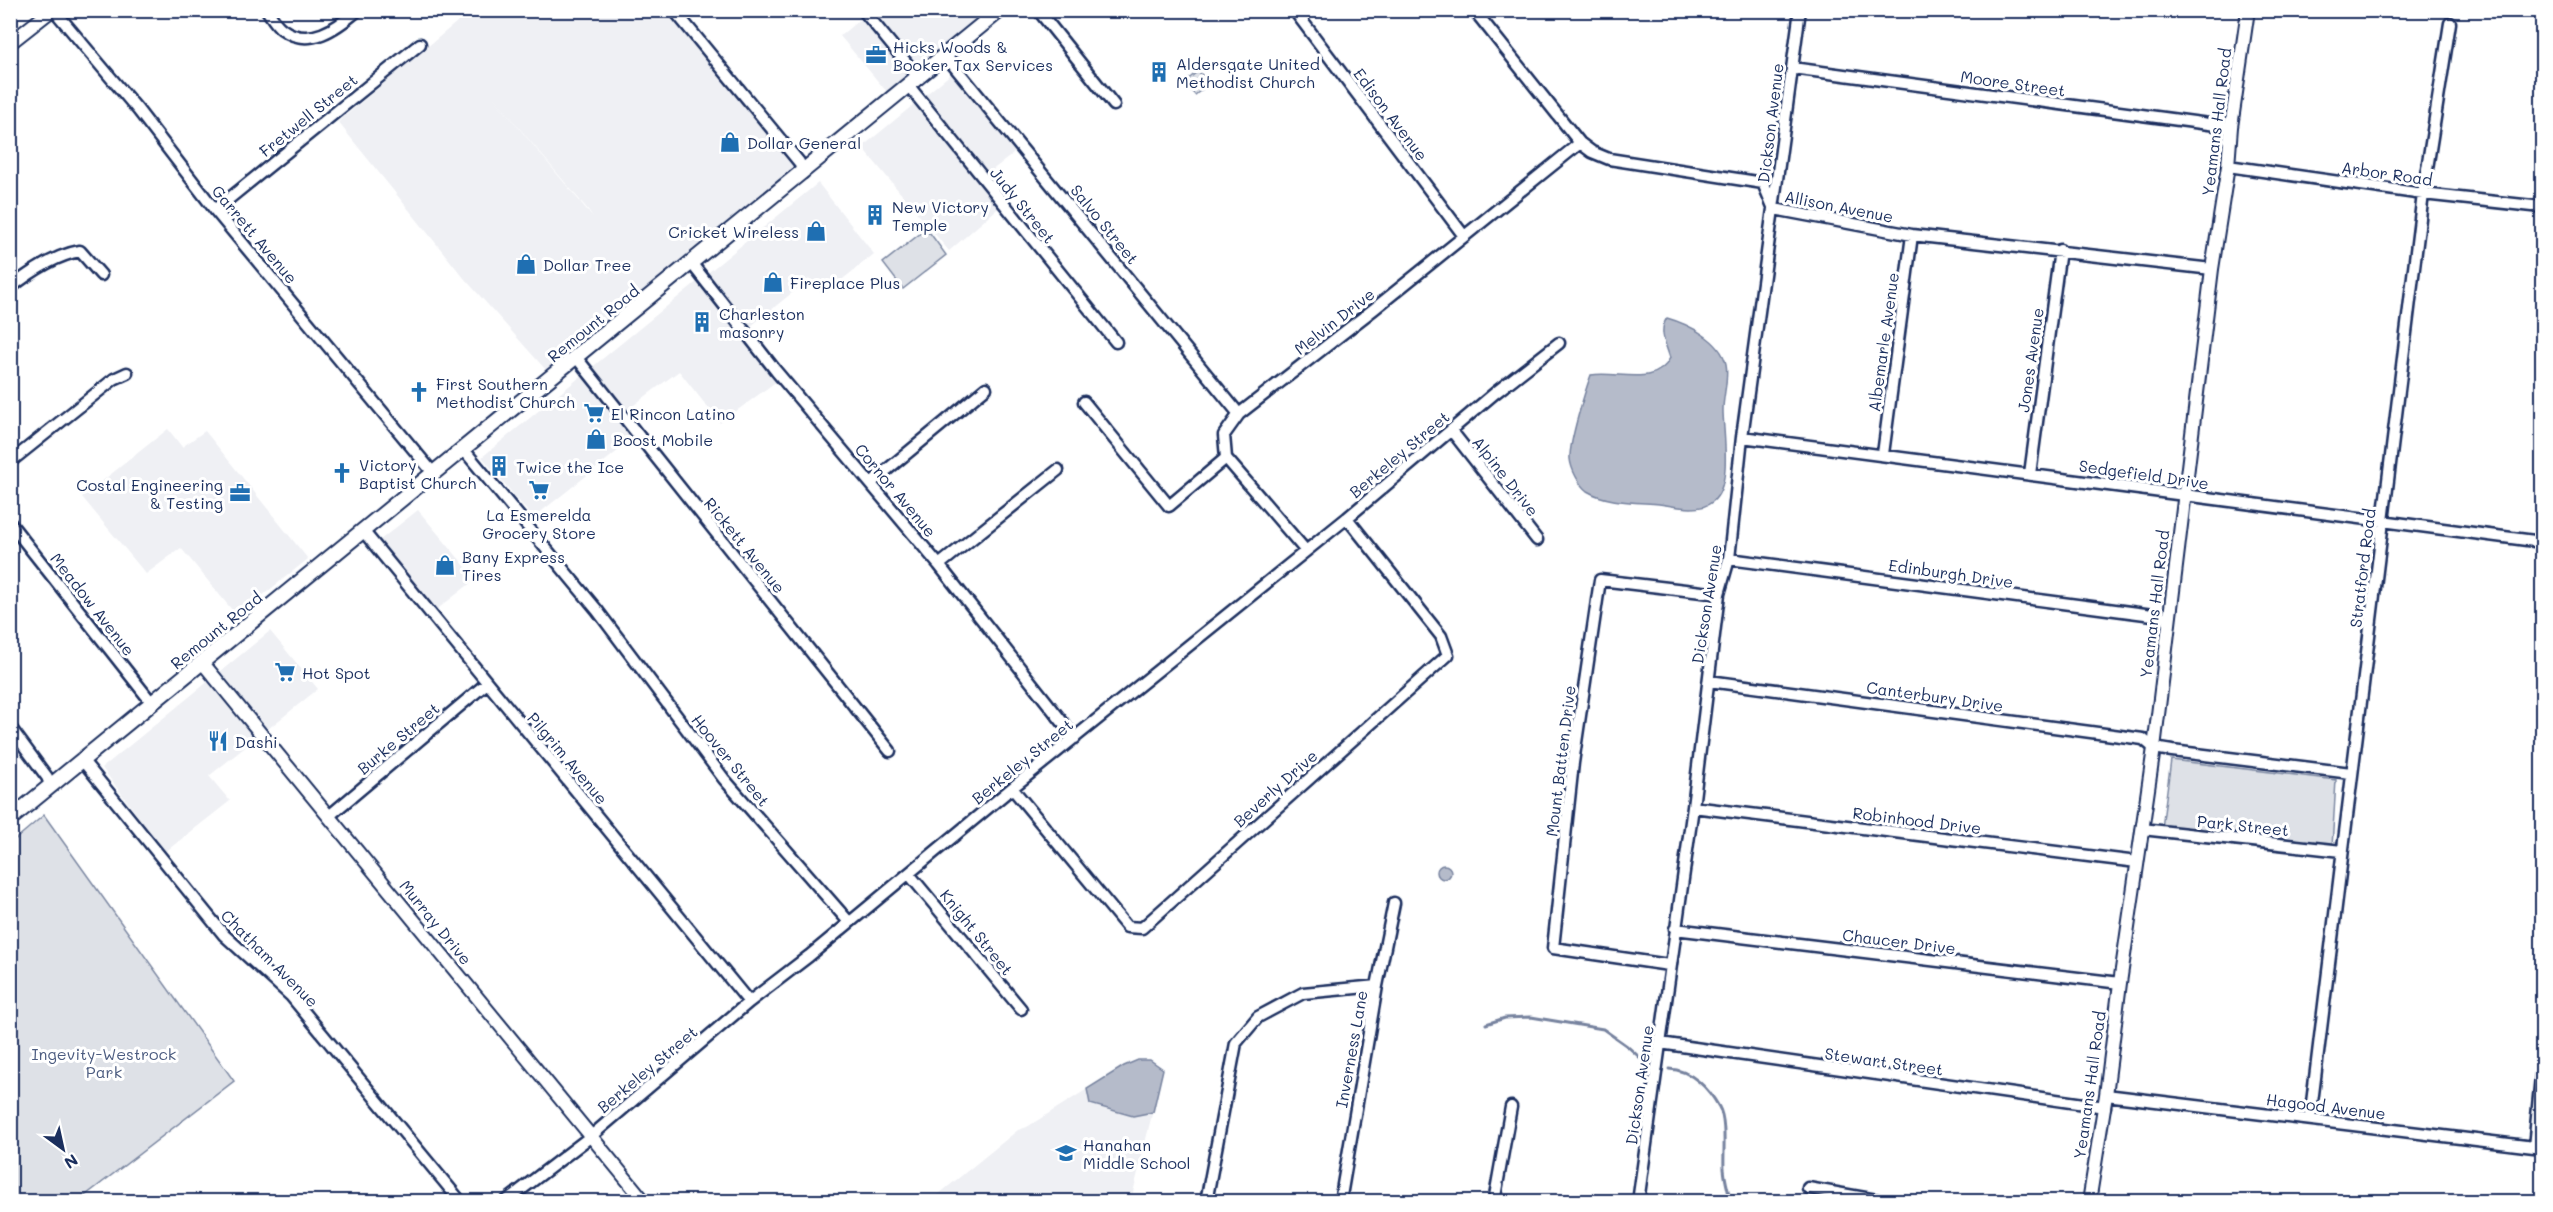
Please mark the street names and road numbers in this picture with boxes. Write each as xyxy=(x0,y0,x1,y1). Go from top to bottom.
street label: Yeamans Hall Road xyxy=(2196,47,2236,197)
street label: Dickson Avenue xyxy=(1752,62,1788,184)
street label: Edison Avenue xyxy=(1349,63,1433,165)
street label: Moore Street xyxy=(1959,65,2067,101)
street label: Fretwell Street xyxy=(255,69,361,161)
street label: Arbor Road xyxy=(2340,156,2434,190)
street label: Judy Street xyxy=(986,163,1060,247)
street label: Garrett Avenue xyxy=(208,180,302,288)
street label: Salvo Street xyxy=(1066,180,1144,268)
street label: Allison Avenue xyxy=(1783,185,1895,227)
street label: Albemarle Avenue xyxy=(1863,271,1903,413)
street label: Remount Road xyxy=(543,280,643,366)
street label: Melvin Drive xyxy=(1290,283,1378,359)
street label: Jones Avenue xyxy=(2012,306,2048,414)
street label: Berkeley Street xyxy=(1345,406,1453,502)
street label: Alpine Drive xyxy=(1468,432,1544,520)
street label: Cornor Avenue xyxy=(851,439,941,541)
street label: Sedgefield Drive xyxy=(2078,454,2210,494)
street label: Rickett Avenue xyxy=(700,493,790,597)
street label: Stratford Road xyxy=(2344,507,2380,629)
street label: Yeamans Hall Road xyxy=(2134,529,2174,679)
street label: Dickson Avenue xyxy=(1686,543,1726,665)
street label: Meadow Avenue xyxy=(46,548,140,660)
street label: Edinburgh Drive xyxy=(1887,554,2015,592)
street label: Remount Road xyxy=(166,587,266,673)
street label: Canterbury Drive xyxy=(1865,676,2005,716)
street label: Mount Batten Drive xyxy=(1540,684,1580,838)
street label: Burke Street xyxy=(352,697,444,779)
street label: Pilgrim Avenue xyxy=(523,708,613,808)
street label: Hoover Street xyxy=(687,710,775,810)
street label: Berkeley Street xyxy=(967,714,1077,808)
street label: Beverly Drive xyxy=(1229,745,1321,831)
street label: Robinhood Drive xyxy=(1852,802,1982,838)
street label: Park Street xyxy=(2196,810,2290,840)
street label: Murray Drive xyxy=(395,875,477,969)
street label: Knight Street xyxy=(936,885,1018,979)
street label: Chatham Avenue xyxy=(217,905,323,1011)
street label: Chaucer Drive xyxy=(1841,924,1957,958)
street label: Inverness Lane xyxy=(1330,989,1372,1109)
street label: Yeamans Hall Road xyxy=(2068,1010,2110,1160)
street label: Berkeley Street xyxy=(593,1021,701,1117)
street label: Dickson Avenue xyxy=(1620,1024,1658,1146)
street label: Stewart Street xyxy=(1823,1042,1945,1080)
street label: Hagood Avenue xyxy=(2265,1088,2387,1124)

